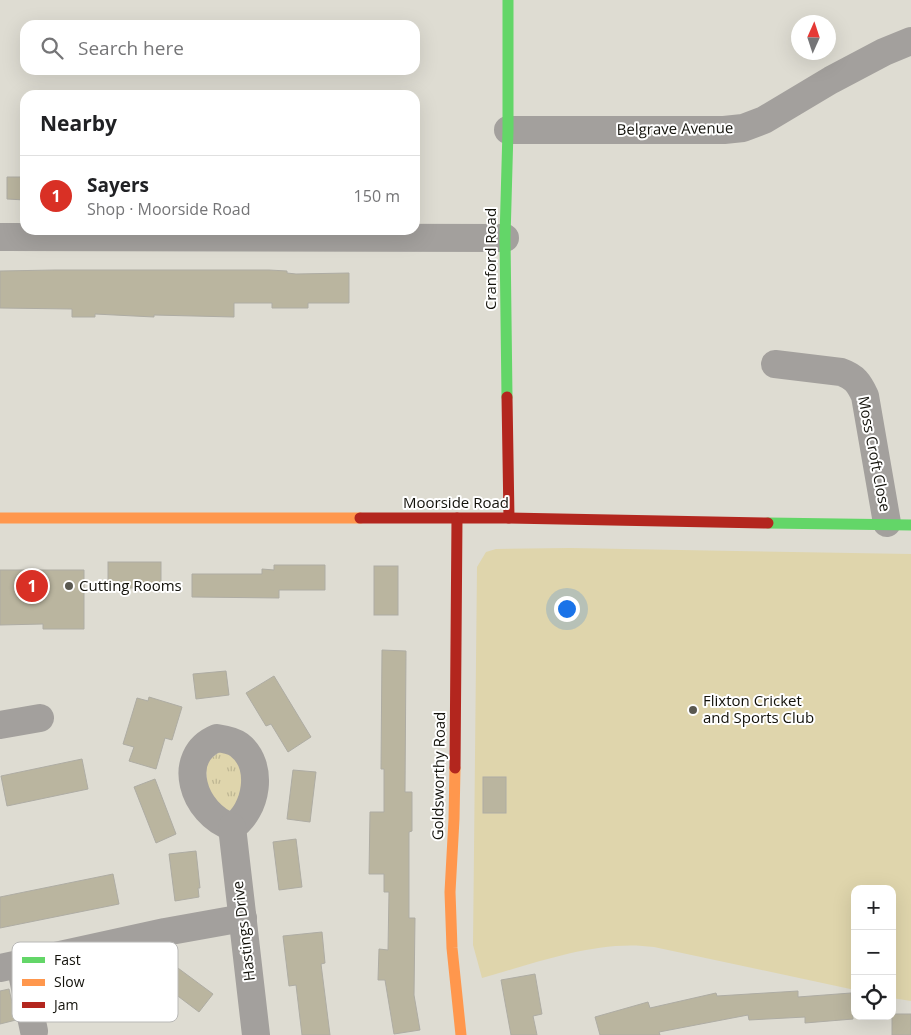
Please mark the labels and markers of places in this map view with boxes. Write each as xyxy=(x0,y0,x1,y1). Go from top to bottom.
pin: 1 xyxy=(16,567,48,605)
place label: Cutting Rooms xyxy=(79,575,182,595)
marker: Cutting Rooms xyxy=(63,580,75,592)
place label: Flixton Cricket and Sports Club xyxy=(703,690,814,727)
marker: Flixton Cricket and Sports Club xyxy=(687,704,699,716)

